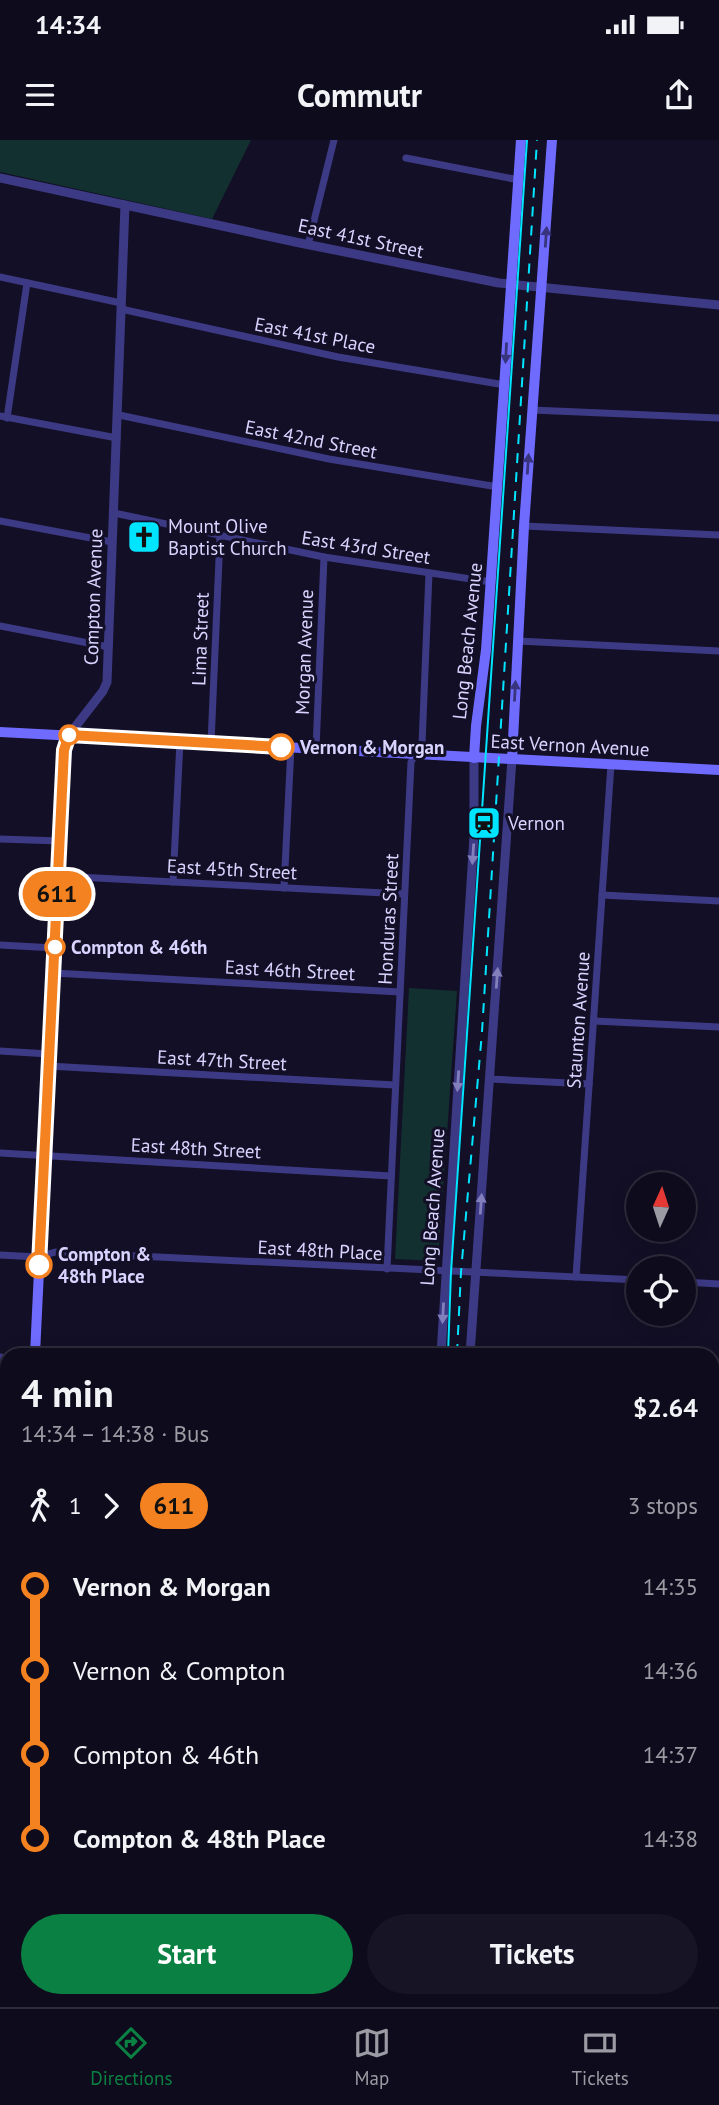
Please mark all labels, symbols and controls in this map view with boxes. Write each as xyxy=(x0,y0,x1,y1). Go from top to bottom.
text: 14:34 xyxy=(35,8,101,41)
text: Commutr xyxy=(297,74,422,116)
icon: menu xyxy=(21,76,59,114)
icon: share xyxy=(660,76,698,114)
street label: East 41st Street xyxy=(296,213,427,263)
one-way arrow xyxy=(541,226,552,248)
street label: East 41st Place xyxy=(252,312,378,358)
one-way arrow xyxy=(501,342,512,364)
street label: East 42nd Street xyxy=(243,414,380,464)
one-way arrow xyxy=(523,453,534,475)
place label: Mount Olive Baptist Church xyxy=(168,514,287,560)
church icon: Mount Olive Baptist Church xyxy=(125,518,163,556)
street label: East 43rd Street xyxy=(300,525,433,569)
street label: Compton Avenue xyxy=(79,528,107,666)
street label: Long Beach Avenue xyxy=(447,561,487,721)
street label: Morgan Avenue xyxy=(290,589,318,715)
street label: Lima Street xyxy=(186,591,214,686)
one-way arrow xyxy=(510,680,521,702)
unlabelled marker xyxy=(59,725,79,745)
street label: East Vernon Avenue xyxy=(490,729,650,761)
marker: Vernon & Morgan xyxy=(268,734,294,760)
place label: Vernon & Morgan xyxy=(299,735,444,759)
station icon: Vernon xyxy=(465,804,503,842)
place label: Vernon xyxy=(507,811,565,835)
one-way arrow xyxy=(467,843,478,865)
street label: Honduras Street xyxy=(373,852,403,985)
street label: East 45th Street xyxy=(166,854,298,884)
line badge: 611 xyxy=(17,871,97,917)
text: 611 xyxy=(37,878,77,909)
place label: Compton & 46th xyxy=(71,935,207,959)
marker: Compton & 46th xyxy=(45,937,65,957)
street label: Staunton Avenue xyxy=(561,951,595,1089)
street label: East 46th Street xyxy=(224,955,356,985)
one-way arrow xyxy=(492,966,503,988)
street label: East 47th Street xyxy=(157,1045,288,1075)
one-way arrow xyxy=(452,1070,463,1092)
street label: Long Beach Avenue xyxy=(415,1128,449,1286)
street label: East 48th Street xyxy=(130,1133,262,1163)
north arrow xyxy=(626,1172,696,1242)
map controls xyxy=(626,1172,696,1326)
one-way arrow xyxy=(476,1193,487,1215)
street label: East 48th Place xyxy=(257,1235,383,1265)
place label: Compton & 48th Place xyxy=(58,1242,151,1288)
marker: Compton & 48th Place xyxy=(26,1252,52,1278)
button: locate xyxy=(626,1256,696,1326)
one-way arrow xyxy=(437,1302,448,1324)
text: 4 min xyxy=(21,1368,114,1417)
text: $2.64 xyxy=(633,1391,698,1424)
text: 14:34 – 14:38 · Bus xyxy=(21,1419,209,1448)
icon: walk xyxy=(21,1487,59,1525)
icon: forward xyxy=(92,1487,130,1525)
text: 611 xyxy=(154,1490,194,1521)
text: 1 xyxy=(69,1491,82,1520)
text: 3 stops xyxy=(628,1491,698,1520)
text: Vernon & Morgan xyxy=(73,1570,271,1603)
text: 14:35 xyxy=(643,1572,698,1601)
text: Vernon & Compton xyxy=(73,1654,285,1687)
text: 14:36 xyxy=(643,1656,698,1685)
text: Compton & 46th xyxy=(73,1738,259,1771)
text: 14:37 xyxy=(643,1740,698,1769)
text: Compton & 48th Place xyxy=(73,1822,326,1855)
text: 14:38 xyxy=(643,1824,698,1853)
button: Start xyxy=(21,1914,353,1994)
button: Tickets xyxy=(367,1914,698,1994)
tab: Directions xyxy=(90,2024,172,2090)
tab: Map xyxy=(353,2024,391,2090)
tab: Tickets xyxy=(572,2024,629,2090)

